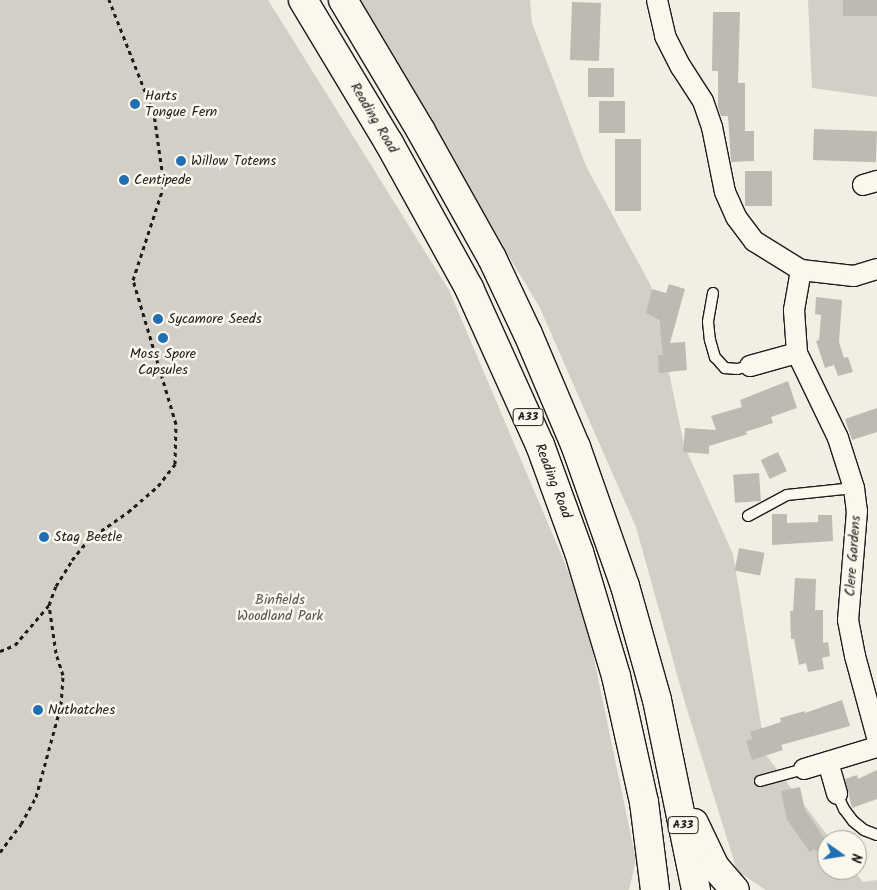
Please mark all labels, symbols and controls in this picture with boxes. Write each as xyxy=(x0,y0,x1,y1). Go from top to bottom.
street label: Reading Road xyxy=(346,80,402,156)
place label: Harts Tongue Fern xyxy=(145,88,217,120)
marker: Harts Tongue Fern xyxy=(129,98,141,110)
place label: Willow Totems xyxy=(191,153,276,169)
marker: Willow Totems xyxy=(175,155,187,167)
place label: Centipede xyxy=(134,172,191,188)
marker: Centipede xyxy=(118,174,130,186)
place label: Sycamore Seeds xyxy=(168,311,262,327)
marker: Sycamore Seeds xyxy=(152,313,164,325)
marker: Moss Spore Capsules xyxy=(157,332,169,344)
place label: Moss Spore Capsules xyxy=(130,346,196,378)
road number: A33 xyxy=(512,408,544,427)
street label: Reading Road xyxy=(531,441,575,521)
street label: Clere Gardens xyxy=(842,515,864,597)
place label: Stag Beetle xyxy=(54,529,122,545)
marker: Stag Beetle xyxy=(38,531,50,543)
park label: Binfields Woodland Park xyxy=(237,592,323,624)
place label: Nuthatches xyxy=(48,702,115,718)
marker: Nuthatches xyxy=(32,704,44,716)
road number: A33 xyxy=(667,816,699,834)
north arrow xyxy=(817,830,867,880)
text: N xyxy=(844,851,867,865)

